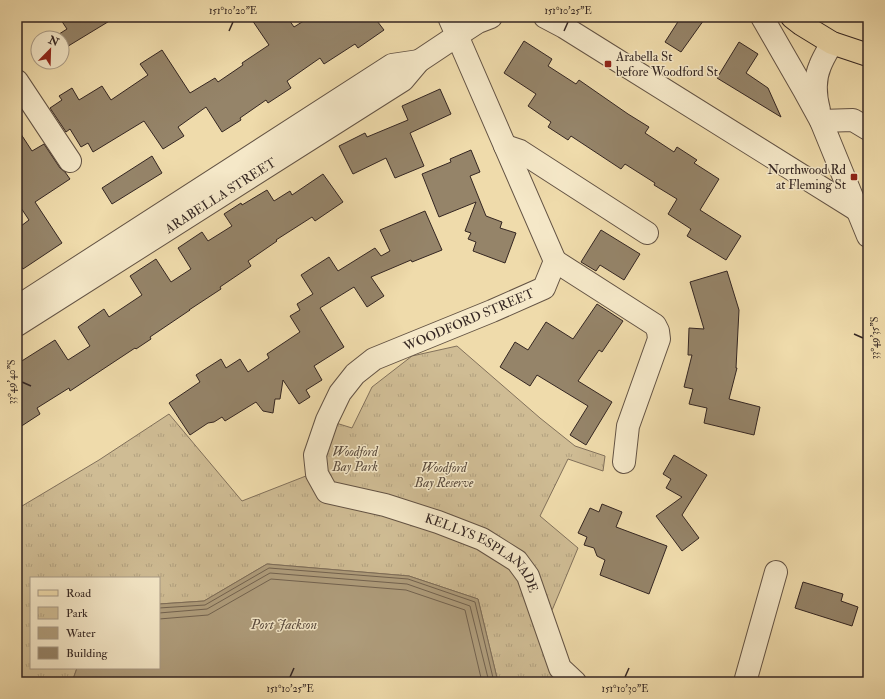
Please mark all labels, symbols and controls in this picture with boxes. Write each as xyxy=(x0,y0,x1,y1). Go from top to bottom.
text: 151°10'20"E xyxy=(209,5,257,17)
text: 151°10'25"E xyxy=(544,5,592,17)
north arrow xyxy=(30,30,70,70)
text: N xyxy=(46,33,62,50)
place label: Arabella St before Woodford St xyxy=(615,49,718,80)
marker: Arabella St before Woodford St xyxy=(603,59,613,69)
street label: ARABELLA STREET xyxy=(161,155,279,238)
place label: Northwood Rd at Fleming St xyxy=(768,162,847,193)
marker: Northwood Rd at Fleming St xyxy=(849,172,859,182)
street label: WOODFORD STREET xyxy=(400,285,537,355)
text: 33°49'35"S xyxy=(869,317,881,359)
text: 33°49'40"S xyxy=(6,360,18,404)
park label: Woodford Bay Park xyxy=(331,444,379,475)
park label: Woodford Bay Reserve xyxy=(414,460,474,491)
street label: KELLYS ESPLANADE xyxy=(423,510,541,595)
legend xyxy=(30,577,160,669)
text: Road xyxy=(66,586,91,601)
text: Park xyxy=(66,606,88,621)
water label: Port Jackson xyxy=(250,616,318,633)
text: Water xyxy=(65,626,96,641)
text: Building xyxy=(66,646,109,661)
text: 151°10'25"E xyxy=(266,683,314,695)
text: 151°10'30"E xyxy=(602,683,648,695)

